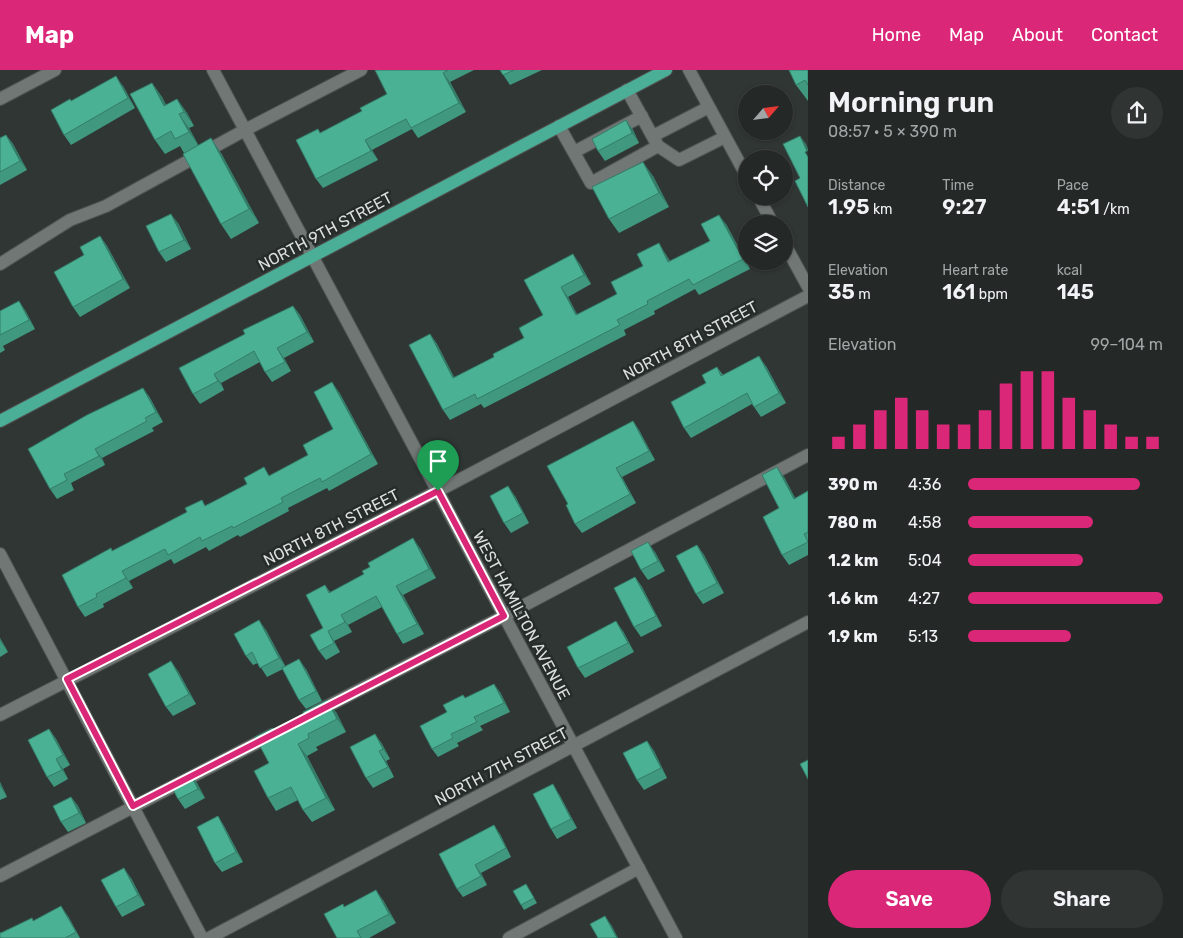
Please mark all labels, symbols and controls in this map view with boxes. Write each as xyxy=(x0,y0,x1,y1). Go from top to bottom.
text: Map xyxy=(25,21,74,49)
text: Home xyxy=(872,24,921,46)
text: Map xyxy=(949,24,984,46)
text: About xyxy=(1012,24,1063,46)
text: Contact xyxy=(1091,24,1158,46)
north arrow xyxy=(738,85,792,140)
map controls xyxy=(738,85,793,270)
text: Morning run xyxy=(828,86,994,119)
button: share xyxy=(1111,87,1163,139)
text: 08:57 · 5 × 390 m xyxy=(828,122,957,141)
button: locate xyxy=(738,150,793,205)
text: Distance xyxy=(828,177,885,194)
text: Time xyxy=(942,177,974,194)
text: Pace xyxy=(1057,177,1089,194)
street label: NORTH 9TH STREET xyxy=(255,188,396,275)
text: 1.95 xyxy=(828,194,869,219)
text: 9:27 xyxy=(942,194,987,219)
text: 4:51 xyxy=(1057,194,1100,219)
text: km xyxy=(869,201,893,218)
text: /km xyxy=(1100,201,1130,218)
button: layers xyxy=(738,215,793,270)
text: Elevation xyxy=(828,262,888,279)
text: Heart rate xyxy=(942,262,1008,279)
text: kcal xyxy=(1057,262,1082,279)
text: 35 xyxy=(828,279,855,304)
text: 161 xyxy=(942,279,975,304)
text: 145 xyxy=(1057,279,1094,304)
text: m xyxy=(855,286,871,303)
text: bpm xyxy=(975,286,1008,303)
street label: NORTH 8TH STREET xyxy=(620,297,761,384)
text: Elevation xyxy=(828,335,897,354)
text: 99–104 m xyxy=(1091,335,1163,354)
pin xyxy=(417,440,459,491)
icon: arrive xyxy=(424,447,452,475)
text: 390 m xyxy=(828,475,878,494)
text: 4:36 xyxy=(908,475,941,494)
street label: NORTH 8TH STREET xyxy=(260,485,402,570)
text: 780 m xyxy=(828,513,877,532)
text: 4:58 xyxy=(908,513,942,532)
street label: WEST HAMILTON AVENUE xyxy=(469,528,574,703)
text: 1.2 km xyxy=(828,551,878,570)
text: 5:04 xyxy=(908,551,942,570)
text: 1.6 km xyxy=(828,589,878,608)
text: 4:27 xyxy=(908,589,940,608)
text: 1.9 km xyxy=(828,627,878,646)
text: 5:13 xyxy=(908,627,938,646)
street label: NORTH 7TH STREET xyxy=(431,723,571,810)
button: Save xyxy=(828,870,991,928)
button: Share xyxy=(1001,870,1163,928)

